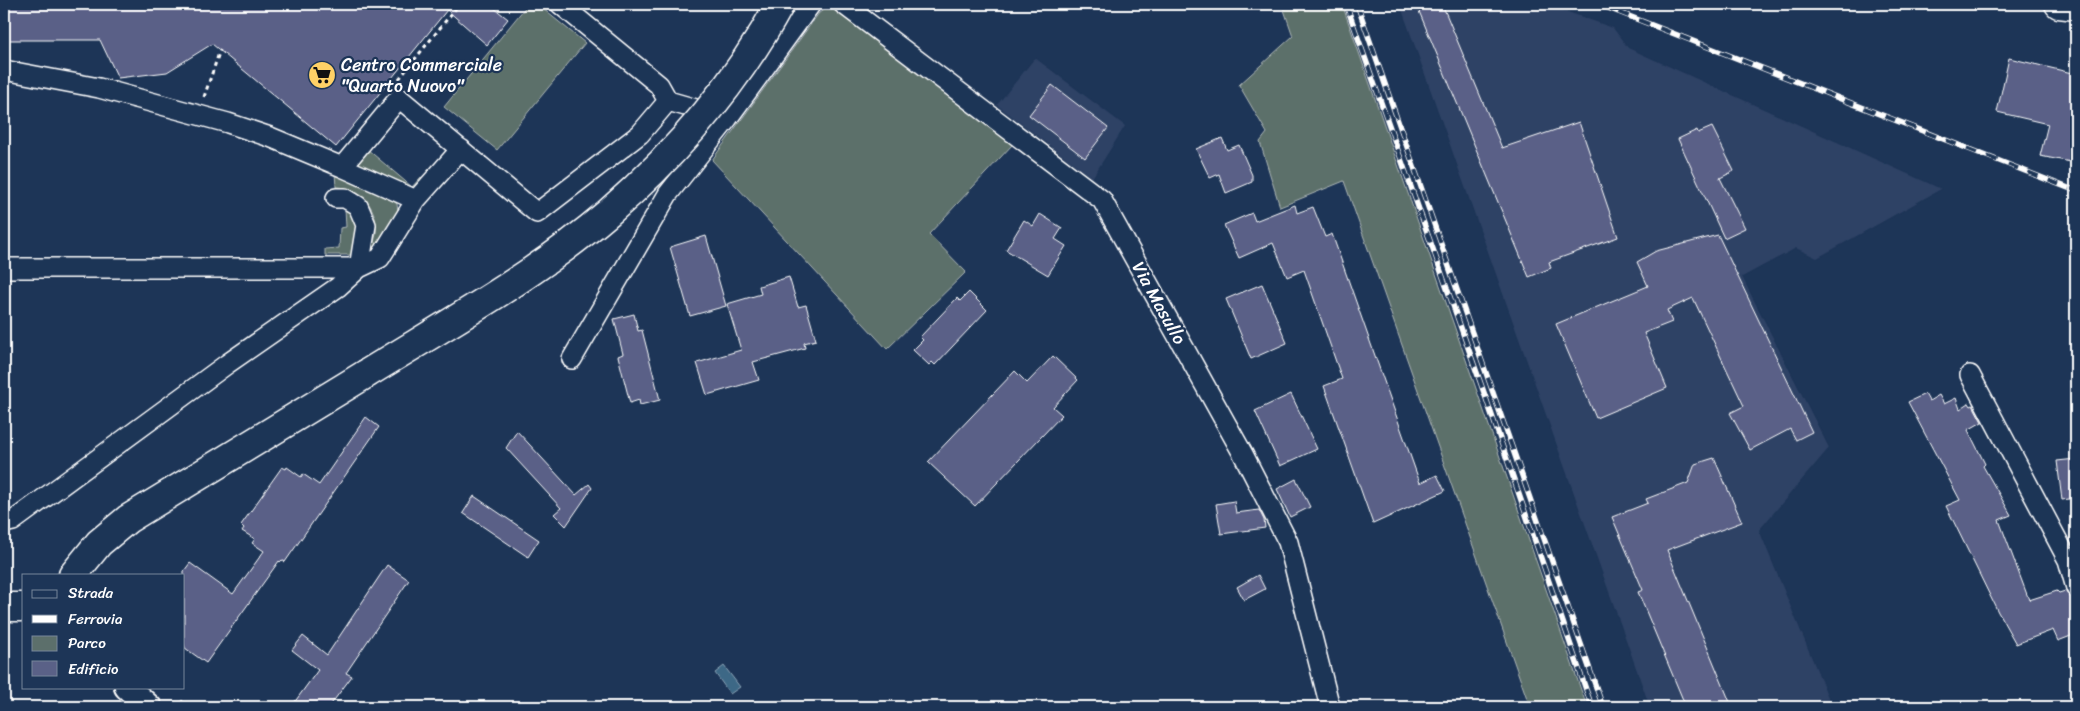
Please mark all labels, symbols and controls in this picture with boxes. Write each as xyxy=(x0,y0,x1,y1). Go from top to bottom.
place label: Centro Commerciale "Quarto Nuovo" xyxy=(341,49,502,102)
supermarket icon: Centro Commerciale "Quarto Nuovo" xyxy=(307,60,337,90)
street label: Via Masullo xyxy=(1123,255,1195,351)
legend xyxy=(22,574,185,688)
text: Strada xyxy=(68,580,114,606)
text: Ferrovia xyxy=(68,606,123,632)
text: Parco xyxy=(68,630,106,656)
text: Edificio xyxy=(68,656,119,682)

